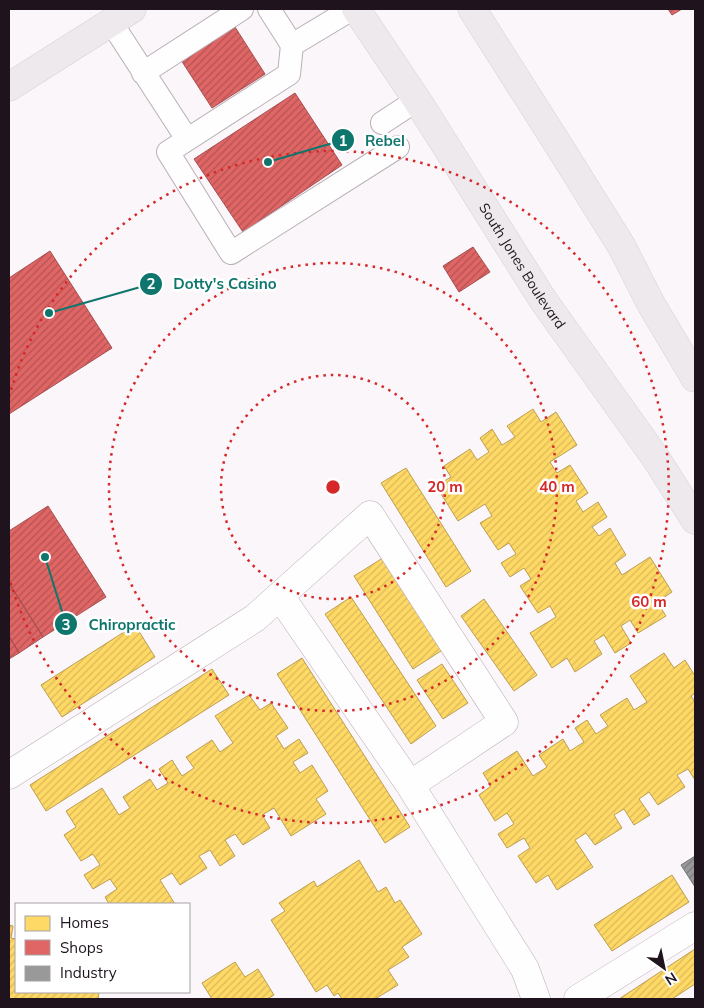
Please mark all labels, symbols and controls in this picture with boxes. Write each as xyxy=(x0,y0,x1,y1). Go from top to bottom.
callout: Rebel xyxy=(330,125,415,155)
text: 1 xyxy=(338,131,348,150)
text: Rebel xyxy=(365,131,405,150)
street label: South Jones Boulevard xyxy=(475,200,570,332)
callout: Dotty's Casino xyxy=(139,269,287,299)
text: 2 xyxy=(146,274,156,293)
text: Dotty's Casino xyxy=(173,274,277,293)
text: 20 m xyxy=(427,477,463,496)
text: 40 m xyxy=(539,477,575,496)
centre of rings xyxy=(324,478,342,496)
text: 60 m xyxy=(631,592,667,611)
callout: Chiropractic xyxy=(54,609,186,639)
text: 3 xyxy=(61,615,71,634)
text: Chiropractic xyxy=(88,615,176,634)
legend xyxy=(15,903,190,993)
text: Homes xyxy=(60,913,109,932)
text: Shops xyxy=(60,938,103,957)
north arrow xyxy=(639,943,689,993)
text: Industry xyxy=(60,963,117,982)
text: N xyxy=(662,968,680,989)

